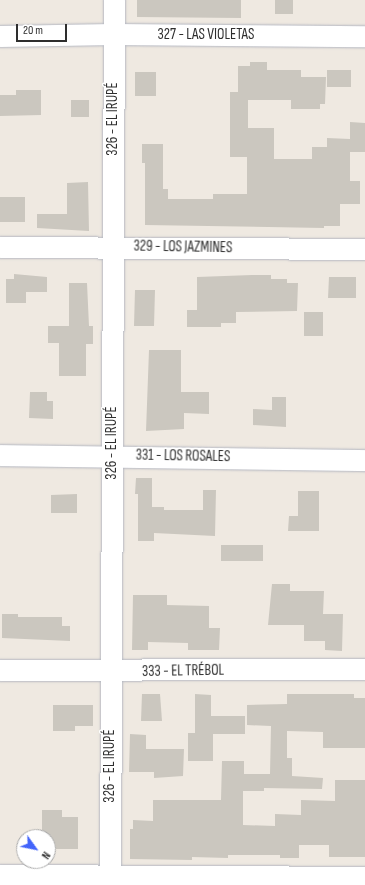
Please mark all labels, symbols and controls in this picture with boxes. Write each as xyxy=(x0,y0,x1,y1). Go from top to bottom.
scale bar xyxy=(18,16,69,42)
text: 20 m xyxy=(23,23,43,38)
street label: 327 - LAS VIOLETAS xyxy=(158,26,254,44)
street label: 326 - EL IRUPÉ xyxy=(104,82,122,156)
street label: 329 - LOS JAZMINES xyxy=(133,237,233,257)
street label: 326 - EL IRUPÉ xyxy=(103,406,121,480)
street label: 331 - LOS ROSALES xyxy=(136,446,230,466)
street label: 333 - EL TRÉBOL xyxy=(142,661,224,681)
street label: 326 - EL IRUPÉ xyxy=(101,729,119,803)
north arrow xyxy=(16,829,56,869)
text: N xyxy=(39,849,53,861)

